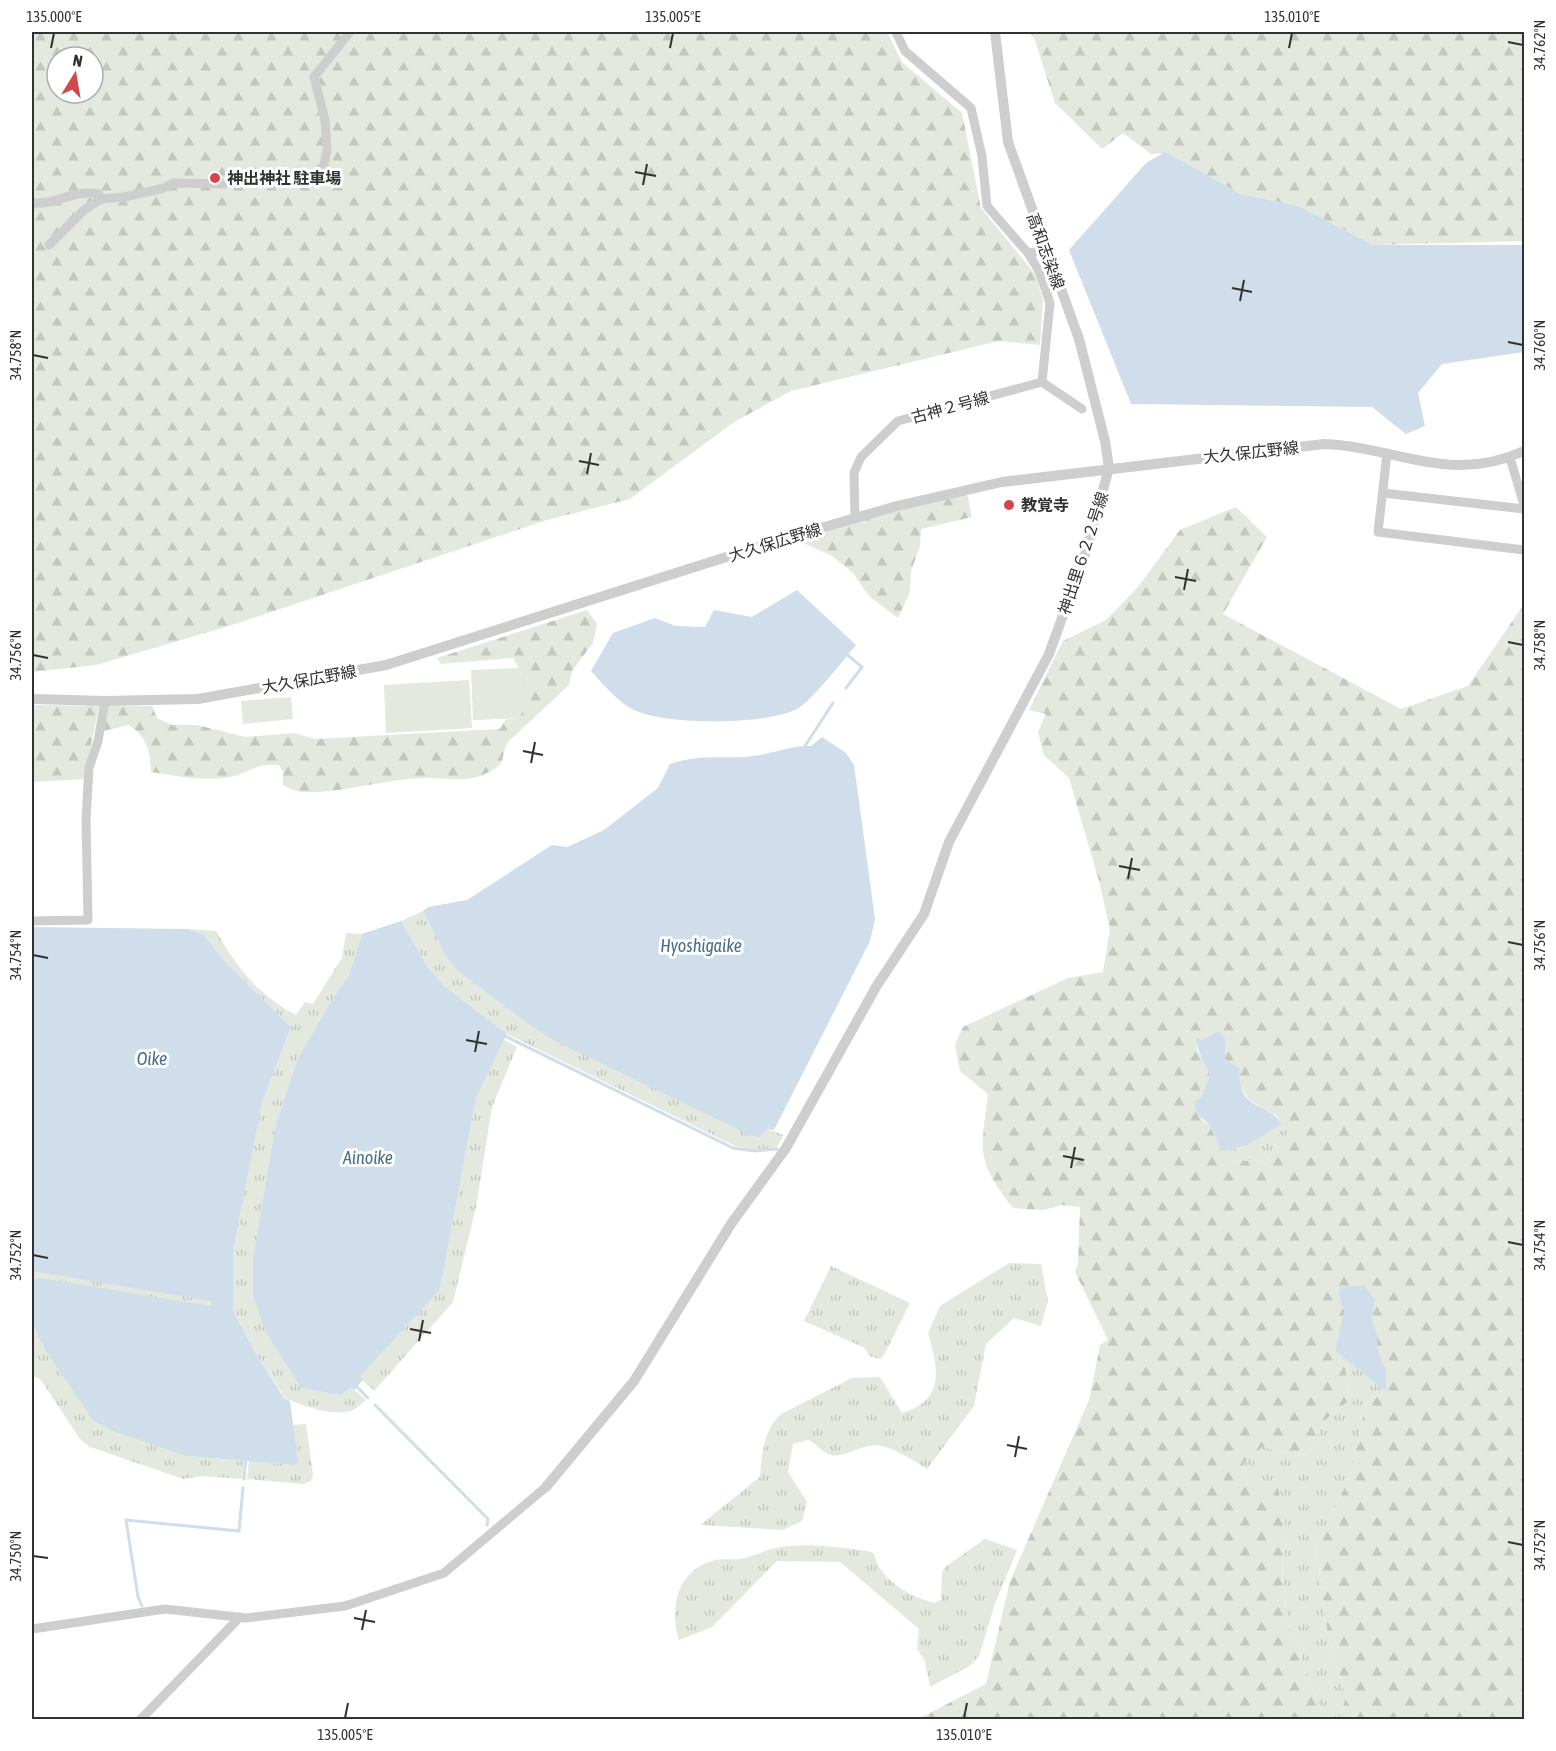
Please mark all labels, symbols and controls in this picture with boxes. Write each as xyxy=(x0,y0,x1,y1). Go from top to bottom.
text: 135.000°E xyxy=(26,8,82,25)
text: 135.005°E xyxy=(645,8,701,25)
text: 135.010°E xyxy=(1264,8,1320,25)
text: 34.762°N xyxy=(1531,20,1548,70)
north arrow xyxy=(45,45,105,105)
text: N xyxy=(72,51,84,70)
place label: 神出神社 駐車場 xyxy=(227,169,341,187)
marker: 神出神社 駐車場 xyxy=(208,171,222,185)
street label: 高和志染線 xyxy=(1024,210,1068,292)
text: 34.760°N xyxy=(1531,320,1548,370)
text: 34.758°N xyxy=(7,330,24,380)
street label: 古神２号線 xyxy=(909,388,991,426)
street label: 大久保広野線 xyxy=(1202,438,1300,466)
street label: 神出里６２２号線 xyxy=(1055,489,1111,617)
place label: 教覚寺 xyxy=(1021,496,1069,514)
marker: 教覚寺 xyxy=(1002,498,1016,512)
street label: 大久保広野線 xyxy=(726,519,824,565)
text: 34.758°N xyxy=(1531,620,1548,670)
text: 34.756°N xyxy=(7,630,24,680)
street label: 大久保広野線 xyxy=(260,662,358,696)
text: 34.756°N xyxy=(1531,920,1548,970)
text: 34.754°N xyxy=(7,930,24,980)
water label: Hyoshigaike xyxy=(660,935,742,956)
water label: Oike xyxy=(137,1048,167,1069)
water label: Ainoike xyxy=(342,1147,393,1168)
text: 34.754°N xyxy=(1531,1220,1548,1270)
text: 34.752°N xyxy=(7,1230,24,1280)
text: 34.752°N xyxy=(1531,1520,1548,1570)
text: 34.750°N xyxy=(7,1531,24,1581)
text: 135.005°E xyxy=(317,1726,373,1743)
text: 135.010°E xyxy=(936,1726,992,1743)

